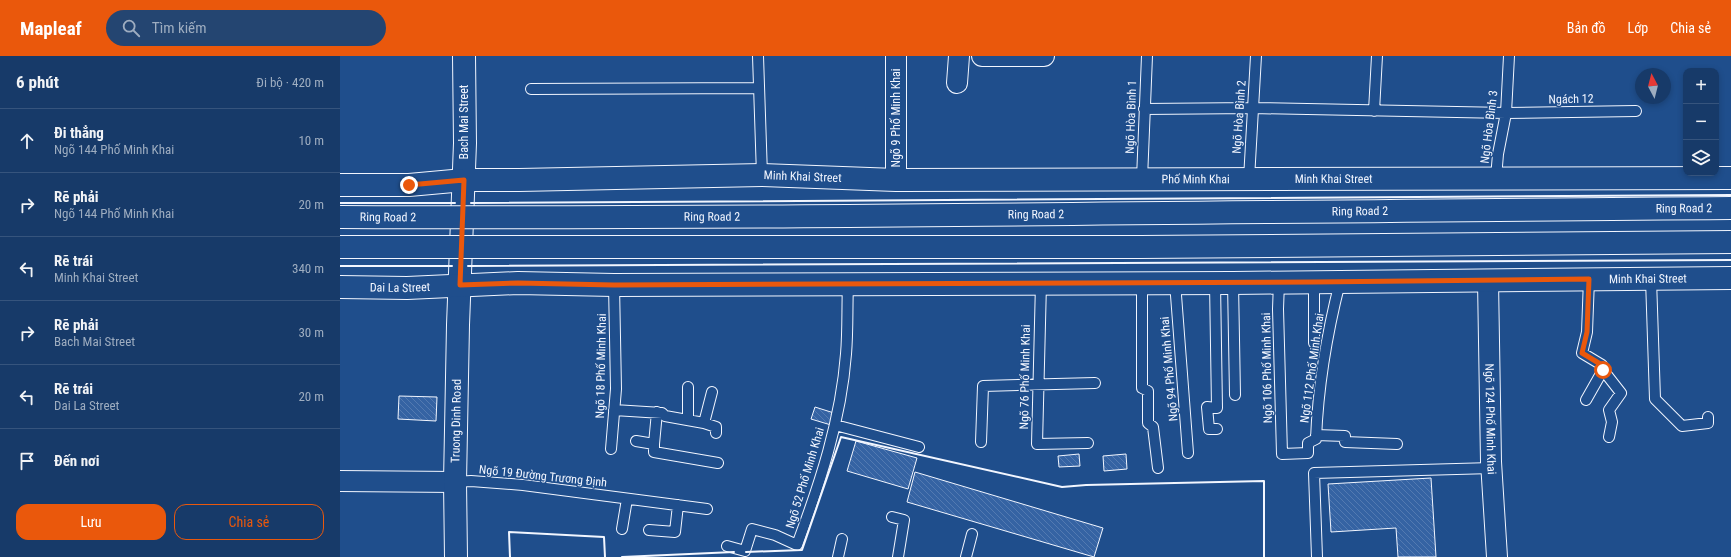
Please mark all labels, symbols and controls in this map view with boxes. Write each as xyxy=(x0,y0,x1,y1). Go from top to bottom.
search box xyxy=(106,10,386,46)
text: Mapleaf xyxy=(20,17,82,40)
icon: search xyxy=(120,17,142,39)
text: Tìm kiếm xyxy=(152,19,206,37)
text: Bản đồ xyxy=(1567,20,1606,36)
text: Lớp xyxy=(1628,20,1648,36)
text: Chia sẻ xyxy=(1670,20,1711,36)
street label: Ngõ 9 Phố Minh Khai xyxy=(889,68,903,168)
north arrow xyxy=(1635,68,1671,104)
map controls xyxy=(1683,68,1719,176)
button: + xyxy=(1683,68,1719,104)
text: 6 phút xyxy=(16,72,59,92)
text: Đi bộ · 420 m xyxy=(256,75,324,90)
street label: Ngõ Hòa Bình 1 xyxy=(1123,80,1139,154)
street label: Ngõ Hòa Bình 2 xyxy=(1229,80,1249,154)
street label: Bach Mai Street xyxy=(457,84,471,159)
street label: Ngõ Hòa Bình 3 xyxy=(1478,89,1500,164)
street label: Ngách 12 xyxy=(1548,92,1594,106)
button: − xyxy=(1683,104,1719,140)
text: Đi thẳng xyxy=(54,124,104,142)
icon: ahead xyxy=(16,130,38,152)
text: 10 m xyxy=(298,133,324,148)
button: layers xyxy=(1683,140,1719,176)
text: Ngõ 144 Phố Minh Khai xyxy=(54,142,174,157)
street label: Minh Khai Street xyxy=(763,168,842,185)
street label: Phố Minh Khai xyxy=(1161,172,1230,186)
street label: Minh Khai Street xyxy=(1295,172,1373,186)
route end xyxy=(400,176,418,194)
text: Rẽ phải xyxy=(54,188,99,206)
icon: right xyxy=(16,194,38,216)
text: 20 m xyxy=(298,197,324,212)
street label: Ring Road 2 xyxy=(1656,201,1712,216)
street label: Ring Road 2 xyxy=(1332,204,1388,218)
text: Ngõ 144 Phố Minh Khai xyxy=(54,206,174,221)
street label: Ring Road 2 xyxy=(1008,207,1064,222)
street label: Ring Road 2 xyxy=(360,210,416,224)
street label: Ring Road 2 xyxy=(684,210,740,224)
text: Rẽ trái xyxy=(54,252,93,270)
icon: left xyxy=(16,258,38,280)
text: 340 m xyxy=(292,261,324,276)
text: Minh Khai Street xyxy=(54,270,138,285)
street label: Minh Khai Street xyxy=(1609,271,1687,286)
street label: Dai La Street xyxy=(370,280,431,295)
street label: Ngõ 106 Phố Minh Khai xyxy=(1259,312,1275,424)
street label: Ngõ 112 Phố Minh Khai xyxy=(1297,312,1327,424)
street label: Ngõ 18 Phố Minh Khai xyxy=(593,313,609,419)
text: Rẽ phải xyxy=(54,316,99,334)
street label: Ngõ 94 Phố Minh Khai xyxy=(1157,316,1181,422)
icon: right xyxy=(16,322,38,344)
street label: Ngõ 76 Phố Minh Khai xyxy=(1017,324,1033,430)
text: 30 m xyxy=(298,325,324,340)
text: Bach Mai Street xyxy=(54,334,135,349)
route start xyxy=(1594,361,1612,379)
street label: Ngõ 124 Phố Minh Khai xyxy=(1482,363,1499,475)
street label: Truong Dinh Road xyxy=(448,379,464,463)
text: Rẽ trái xyxy=(54,380,93,398)
icon: left xyxy=(16,386,38,408)
text: 20 m xyxy=(298,389,324,404)
text: Dai La Street xyxy=(54,398,119,413)
street label: Ngõ 52 Phố Minh Khai xyxy=(783,426,827,530)
icon: arrive xyxy=(16,450,38,472)
text: Đến nơi xyxy=(54,452,100,470)
street label: Ngõ 19 Đường Trương Định xyxy=(478,462,608,490)
button: Lưu xyxy=(16,504,166,540)
button: Chia sẻ xyxy=(174,504,324,540)

